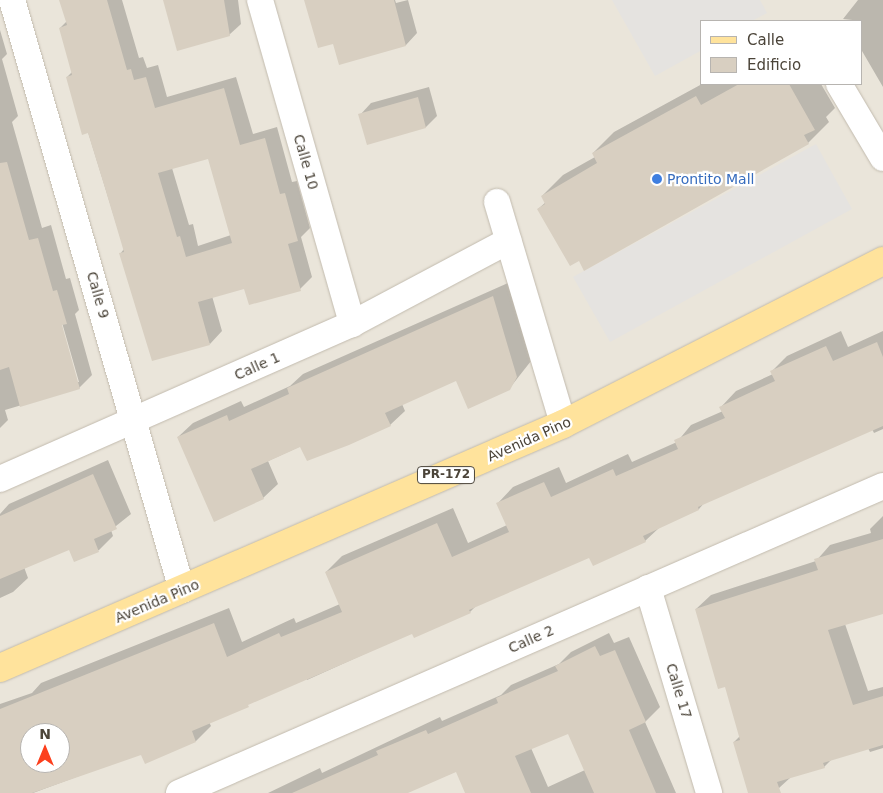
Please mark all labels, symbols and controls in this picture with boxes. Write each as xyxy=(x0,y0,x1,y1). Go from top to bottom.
legend xyxy=(700,20,863,85)
text: Calle xyxy=(747,31,784,49)
text: Edificio xyxy=(747,56,801,74)
street label: Calle 10 xyxy=(290,132,322,192)
place label: Prontito Mall xyxy=(667,171,754,187)
marker: Prontito Mall xyxy=(651,173,663,185)
street label: Calle 9 xyxy=(83,270,113,320)
street label: Calle 1 xyxy=(232,349,282,383)
street label: Avenida Pino xyxy=(485,413,573,465)
road number: PR-172 xyxy=(416,466,476,484)
street label: Avenida Pino xyxy=(112,576,202,626)
street label: Calle 2 xyxy=(506,622,556,656)
street label: Calle 17 xyxy=(663,661,695,721)
north arrow xyxy=(20,723,70,773)
text: N xyxy=(39,726,51,742)

